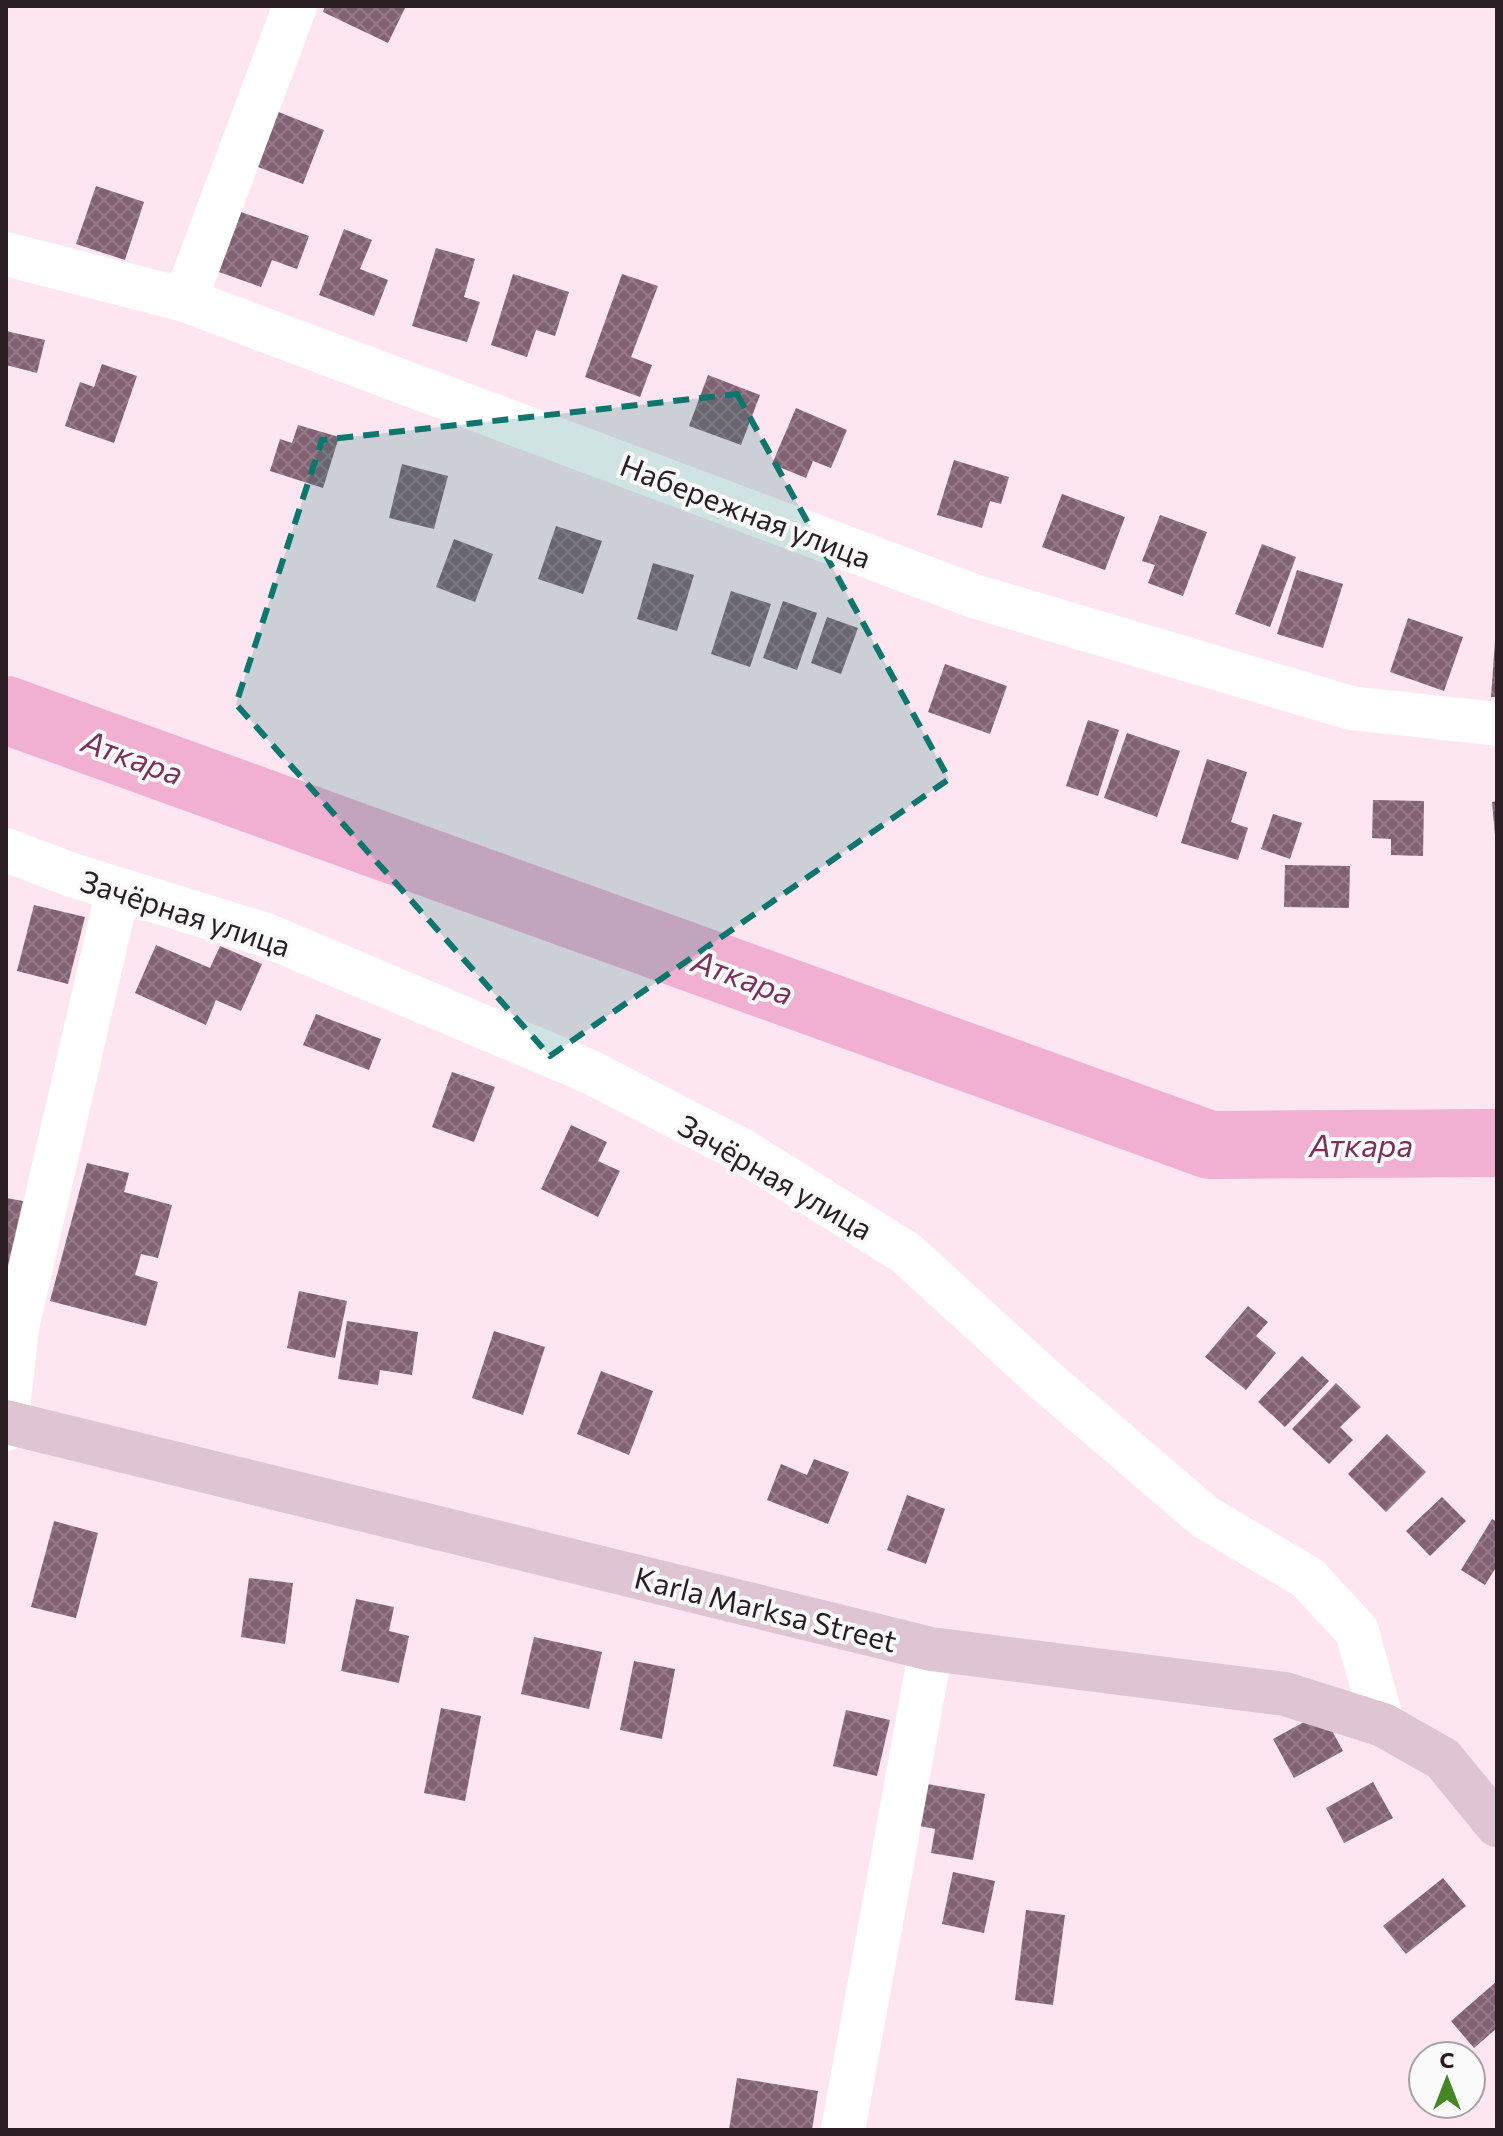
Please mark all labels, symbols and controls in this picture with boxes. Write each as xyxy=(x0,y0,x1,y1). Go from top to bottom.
street label: Набережная улица xyxy=(615,445,877,575)
water label: Аткара xyxy=(76,719,189,793)
street label: Зачёрная улица xyxy=(76,861,296,963)
water label: Аткара xyxy=(686,939,799,1013)
street label: Зачёрная улица xyxy=(672,1105,880,1247)
water label: Аткара xyxy=(1308,1124,1413,1164)
street label: Karla Marksa Street xyxy=(631,1557,901,1659)
north arrow xyxy=(1407,2040,1487,2120)
text: С xyxy=(1439,2046,1455,2073)

